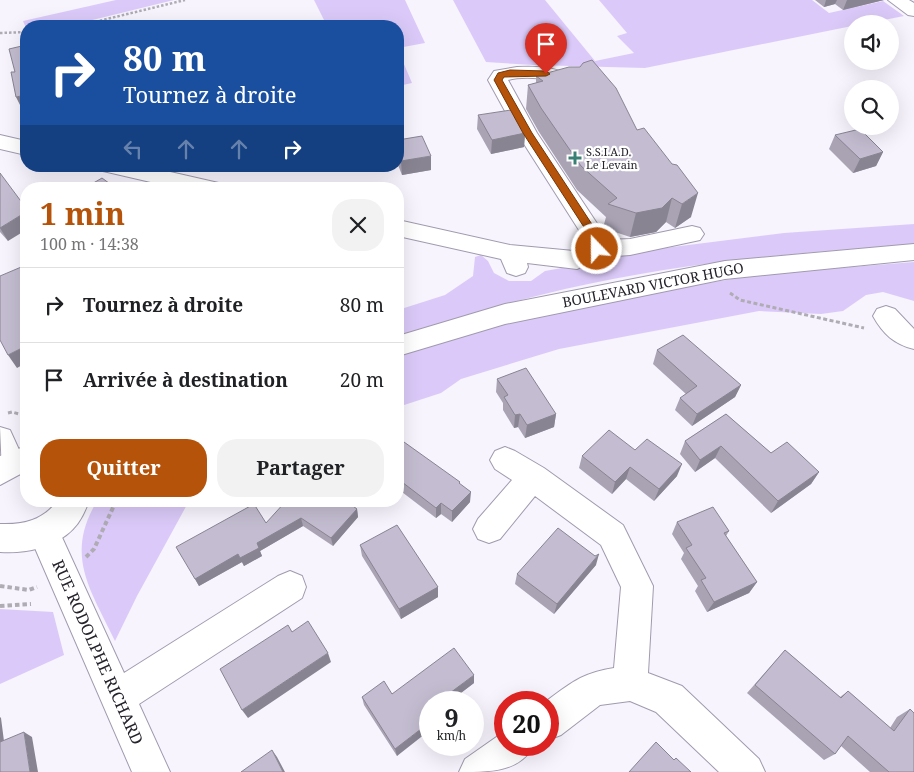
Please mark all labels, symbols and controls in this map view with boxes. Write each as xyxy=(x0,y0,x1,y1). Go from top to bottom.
map controls xyxy=(844,15,899,135)
button: sound xyxy=(844,15,899,70)
pin xyxy=(525,23,567,74)
icon: arrive xyxy=(532,30,560,58)
text: 80 m xyxy=(123,34,206,81)
icon: right xyxy=(40,40,105,105)
text: Tournez à droite xyxy=(123,79,297,109)
button: search xyxy=(844,80,899,135)
icon: left xyxy=(119,135,147,163)
icon: ahead xyxy=(172,135,200,163)
icon: ahead xyxy=(225,135,253,163)
icon: right xyxy=(278,135,306,163)
place label: S.S.I.A.D. Le Levain xyxy=(586,144,638,172)
marker: S.S.I.A.D. Le Levain xyxy=(568,151,582,165)
text: 1 min xyxy=(40,193,125,234)
button: close xyxy=(332,199,384,251)
position arrow xyxy=(570,222,622,274)
text: 100 m · 14:38 xyxy=(40,233,139,255)
street label: BOULEVARD VICTOR HUGO xyxy=(561,258,745,311)
icon: right xyxy=(40,291,68,319)
text: Tournez à droite xyxy=(83,292,243,318)
text: 80 m xyxy=(340,292,384,318)
icon: arrive xyxy=(40,366,68,394)
text: Arrivée à destination xyxy=(83,367,288,393)
text: 20 m xyxy=(340,367,384,393)
button: Quitter xyxy=(40,439,207,497)
button: Partager xyxy=(217,439,384,497)
street label: RUE RODOLPHE RICHARD xyxy=(47,556,149,748)
speed limit sign: 20 xyxy=(494,691,559,756)
text: 9 xyxy=(444,700,459,734)
text: km/h xyxy=(437,727,466,744)

